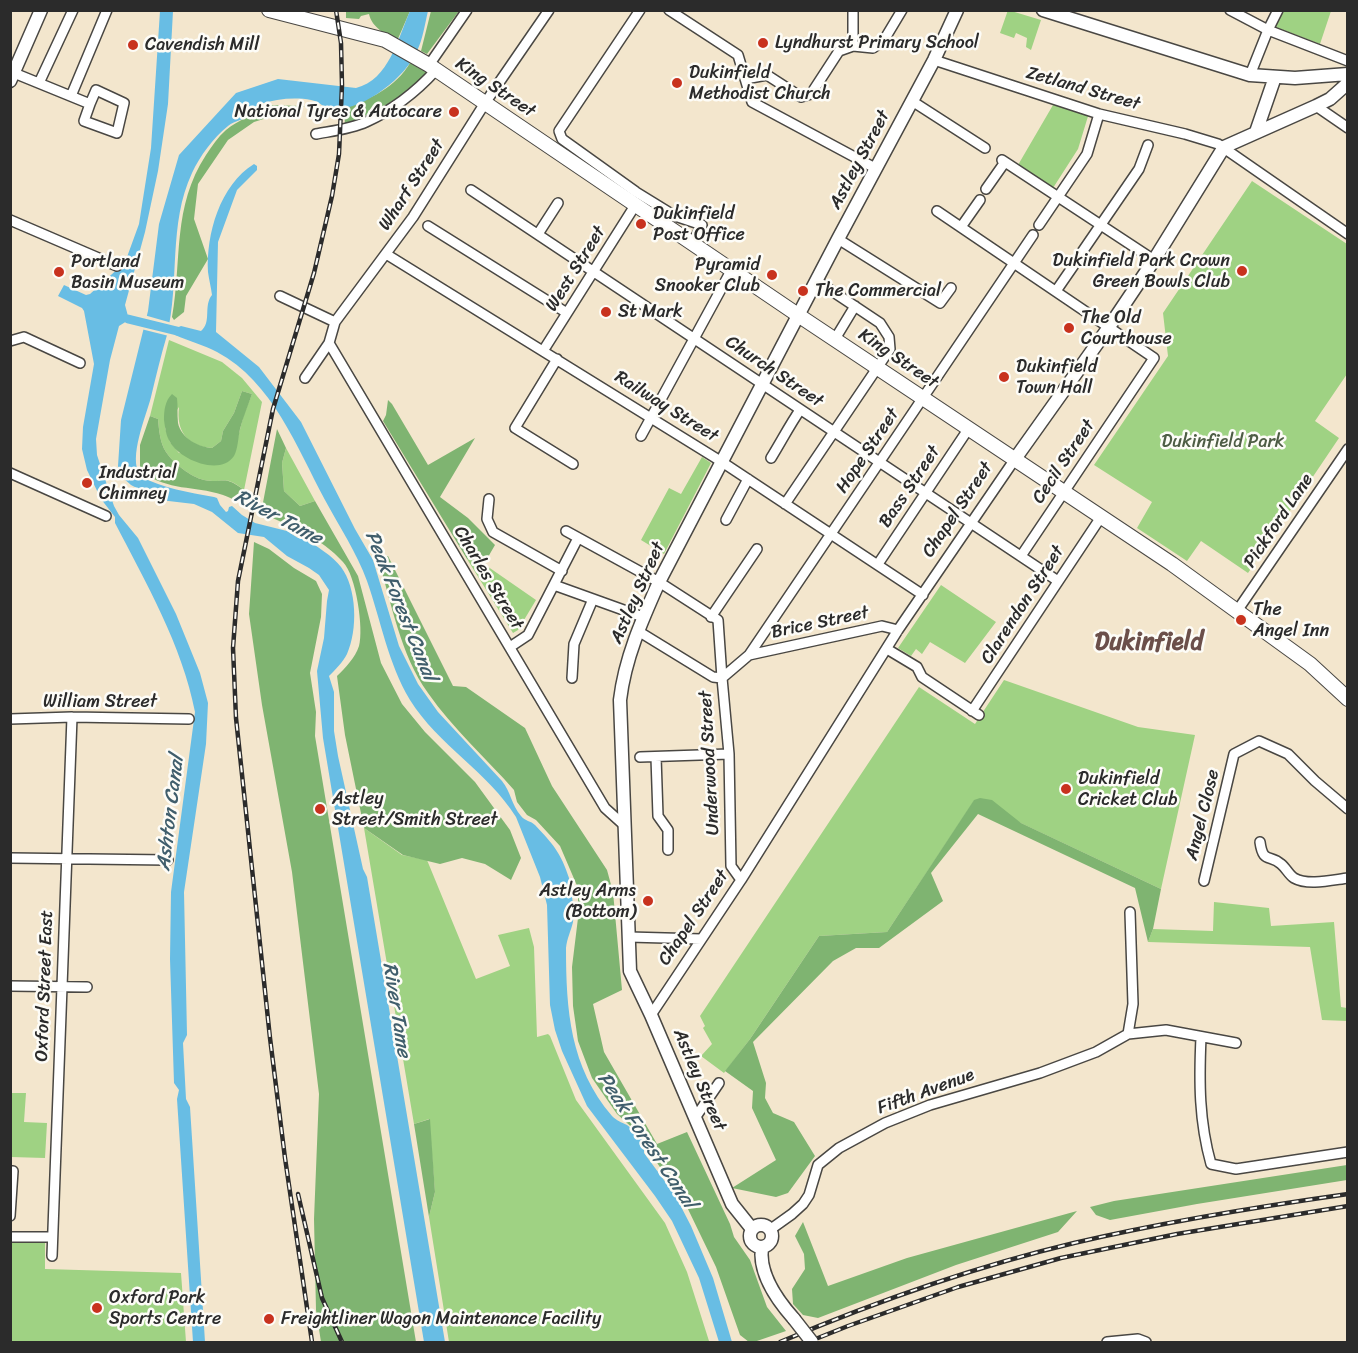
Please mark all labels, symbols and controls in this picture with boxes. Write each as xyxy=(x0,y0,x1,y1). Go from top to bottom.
place label: Lyndhurst Primary School xyxy=(775,32,979,54)
place label: Cavendish Mill xyxy=(145,34,259,56)
marker: Lyndhurst Primary School xyxy=(756,36,770,50)
marker: Cavendish Mill xyxy=(126,38,140,52)
street label: King Street xyxy=(451,53,539,123)
place label: Dukinfield Methodist Church xyxy=(689,62,831,104)
street label: Zetland Street xyxy=(1024,62,1142,116)
marker: Dukinfield Methodist Church xyxy=(670,76,684,90)
place label: National Tyres & Autocare xyxy=(235,101,442,123)
marker: National Tyres & Autocare xyxy=(447,105,461,119)
street label: Astley Street xyxy=(825,107,895,213)
street label: Wharf Street xyxy=(374,135,450,235)
place label: Dukinfield Post Office xyxy=(653,203,745,246)
marker: Dukinfield Post Office xyxy=(634,217,648,231)
street label: West Street xyxy=(541,222,611,316)
place label: Dukinfield Park Crown Green Bowls Club xyxy=(1053,250,1230,292)
place label: Portland Basin Museum xyxy=(71,251,184,294)
place label: Pyramid Snooker Club xyxy=(655,254,760,296)
marker: Dukinfield Park Crown Green Bowls Club xyxy=(1235,264,1249,278)
marker: Portland Basin Museum xyxy=(52,265,66,279)
marker: Pyramid Snooker Club xyxy=(765,268,779,282)
place label: The Commercial xyxy=(815,280,941,302)
marker: The Commercial xyxy=(796,284,810,298)
place label: St Mark xyxy=(618,301,683,323)
marker: St Mark xyxy=(599,305,613,319)
place label: The Old Courthouse xyxy=(1081,307,1172,350)
marker: The Old Courthouse xyxy=(1062,321,1076,335)
street label: King Street xyxy=(854,324,942,394)
street label: Church Street xyxy=(721,331,827,413)
place label: Dukinfield Town Hall xyxy=(1016,356,1097,398)
street label: Railway Street xyxy=(610,367,722,447)
marker: Dukinfield Town Hall xyxy=(997,370,1011,384)
street label: Hope Street xyxy=(832,404,904,498)
street label: Cecil Street xyxy=(1028,416,1100,508)
park label: Dukinfield Park xyxy=(1162,431,1284,453)
street label: Bass Street xyxy=(875,442,945,532)
street label: Chapel Street xyxy=(918,458,998,562)
place label: Industrial Chimney xyxy=(99,462,177,504)
street label: Pickford Lane xyxy=(1240,470,1318,572)
marker: Industrial Chimney xyxy=(80,476,94,490)
water label: River Tame xyxy=(230,485,326,551)
street label: Charles Street xyxy=(449,522,527,634)
water label: Peak Forest Canal xyxy=(359,528,441,684)
street label: Astley Street xyxy=(606,539,670,647)
street label: Clarendon Street xyxy=(977,542,1069,668)
place label: The Angel Inn xyxy=(1253,599,1329,642)
street label: Brice Street xyxy=(769,602,871,644)
marker: The Angel Inn xyxy=(1234,613,1248,627)
district label: Dukinfield xyxy=(1095,629,1203,657)
street label: Underwood Street xyxy=(695,690,725,836)
street label: William Street xyxy=(43,691,157,713)
water label: Ashton Canal xyxy=(152,754,190,872)
street label: Angel Close xyxy=(1181,767,1225,863)
place label: Dukinfield Cricket Club xyxy=(1078,768,1178,810)
marker: Dukinfield Cricket Club xyxy=(1059,782,1073,796)
place label: Astley Street/Smith Street xyxy=(332,788,498,830)
marker: Astley Street/Smith Street xyxy=(313,802,327,816)
street label: Chapel Street xyxy=(654,866,734,970)
place label: Astley Arms (Bottom) xyxy=(539,880,636,922)
marker: Astley Arms (Bottom) xyxy=(641,894,655,908)
street label: Oxford Street East xyxy=(32,910,58,1062)
water label: River Tame xyxy=(377,961,415,1059)
street label: Astley Street xyxy=(668,1026,730,1134)
street label: Fifth Avenue xyxy=(875,1064,977,1120)
water label: Peak Forest Canal xyxy=(592,1068,700,1214)
place label: Oxford Park Sports Centre xyxy=(109,1287,221,1330)
marker: Oxford Park Sports Centre xyxy=(90,1301,104,1315)
place label: Freightliner Wagon Maintenance Facility xyxy=(281,1308,601,1330)
marker: Freightliner Wagon Maintenance Facility xyxy=(262,1312,276,1326)

